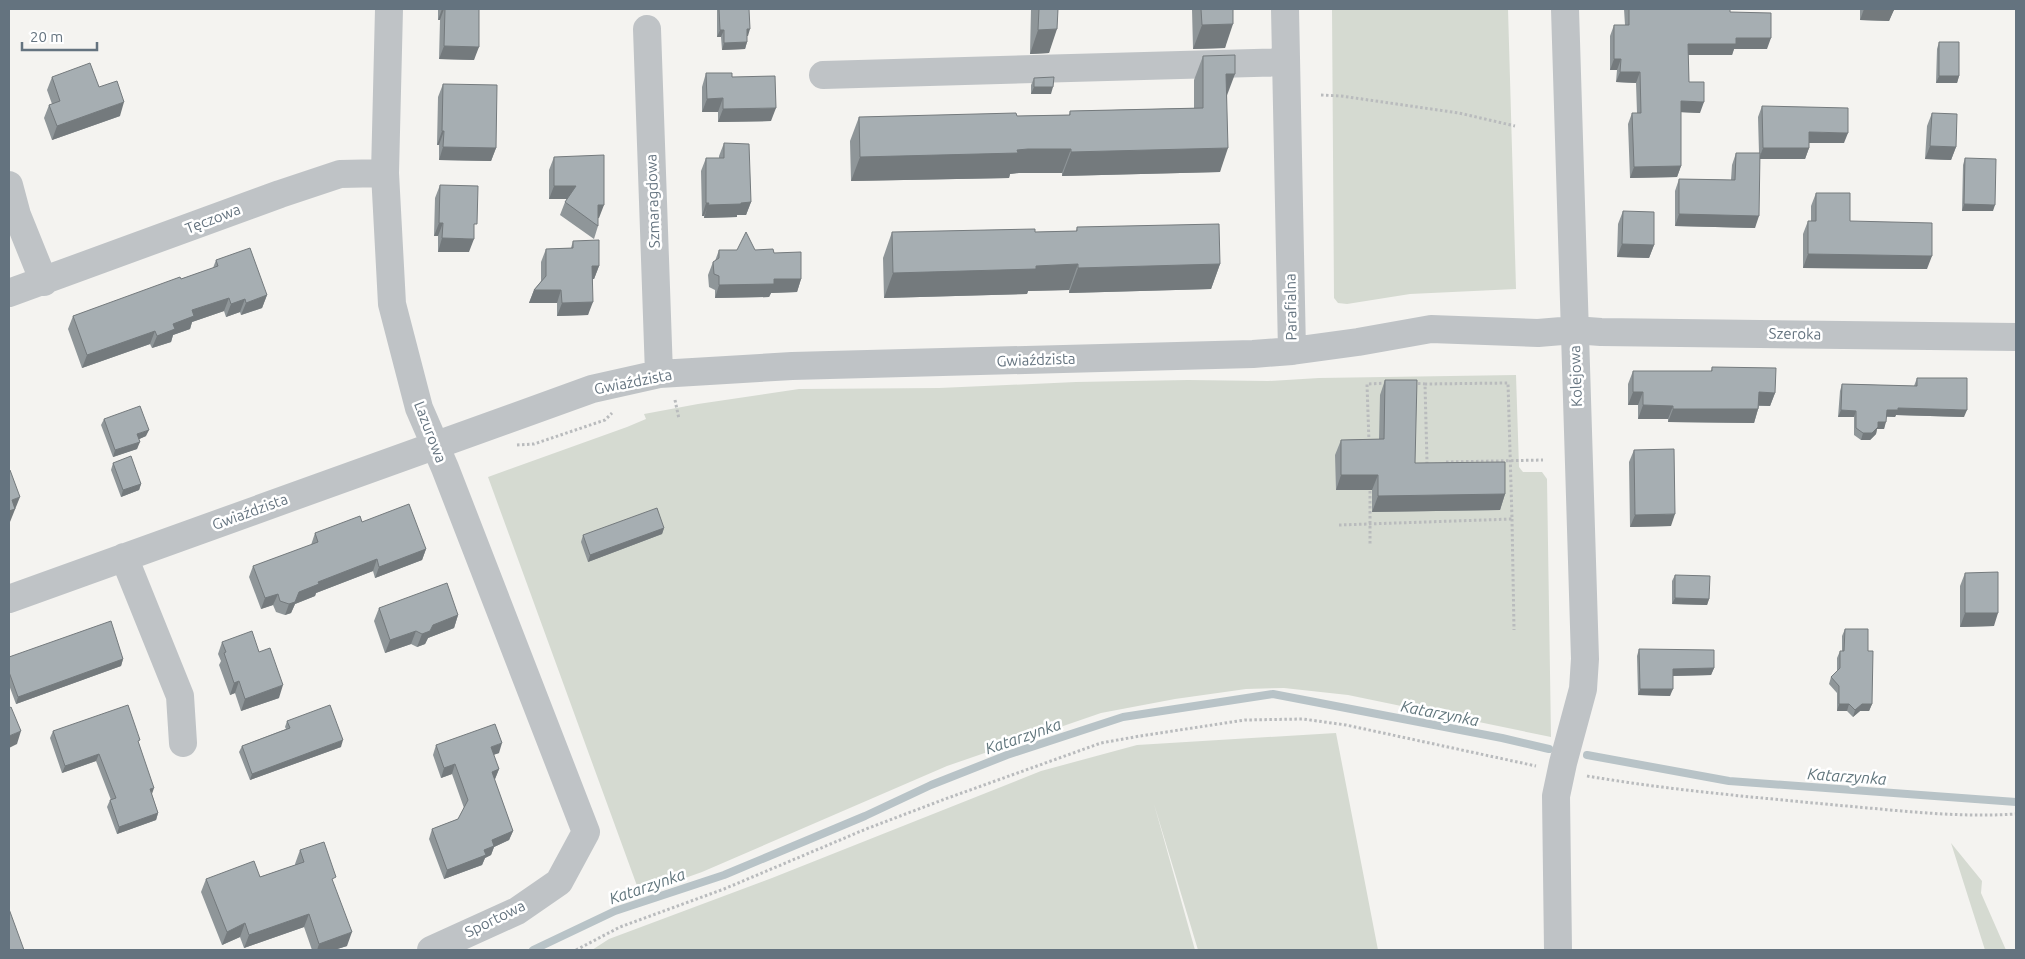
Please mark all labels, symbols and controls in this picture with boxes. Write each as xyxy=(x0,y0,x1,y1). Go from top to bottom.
scale bar xyxy=(22,20,98,52)
text: 20 m xyxy=(30,28,63,45)
street label: Szmaragdowa xyxy=(642,154,663,248)
street label: Tęczowa xyxy=(183,200,243,237)
street label: Parafialna xyxy=(1281,273,1300,341)
street label: Szeroka xyxy=(1769,325,1821,342)
street label: Kolejowa xyxy=(1566,345,1585,407)
street label: Gwiaździsta xyxy=(996,350,1076,369)
street label: Gwiaździsta xyxy=(592,366,673,397)
street label: Lazurowa xyxy=(411,399,450,465)
street label: Gwiaździsta xyxy=(210,490,290,533)
water label: Katarzynka xyxy=(1399,697,1481,729)
water label: Katarzynka xyxy=(983,714,1064,757)
water label: Katarzynka xyxy=(1807,764,1888,788)
water label: Katarzynka xyxy=(607,864,688,907)
street label: Sportowa xyxy=(462,897,528,940)

